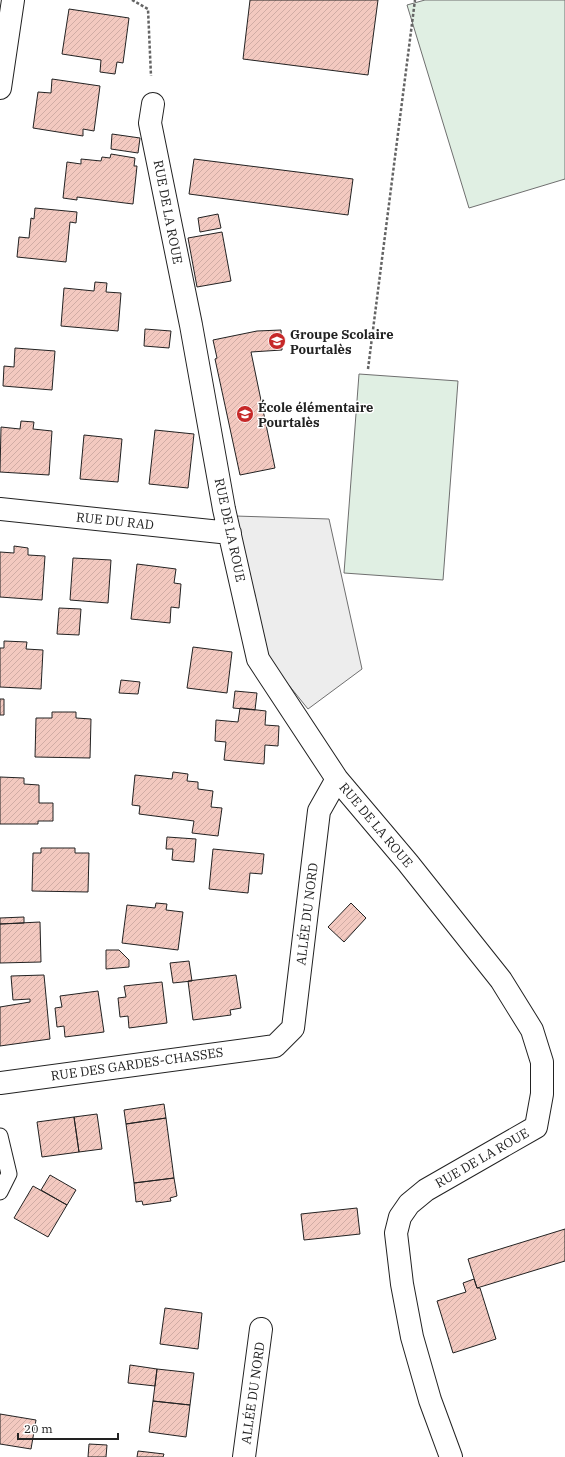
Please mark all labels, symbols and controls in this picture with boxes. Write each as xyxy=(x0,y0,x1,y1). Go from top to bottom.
street label: RUE DE LA ROUE xyxy=(150,159,186,265)
place label: Groupe Scolaire Pourtalès xyxy=(290,326,394,358)
school or university icon: Groupe Scolaire Pourtalès xyxy=(267,331,287,351)
place label: École élémentaire Pourtalès xyxy=(258,399,373,431)
school or university icon: École élémentaire Pourtalès xyxy=(235,404,255,424)
street label: RUE DE LA ROUE xyxy=(211,477,249,583)
street label: RUE DU RAD xyxy=(75,508,155,534)
street label: RUE DE LA ROUE xyxy=(336,779,416,871)
street label: ALLÉE DU NORD xyxy=(292,862,322,966)
street label: RUE DES GARDES-CHASSES xyxy=(50,1043,224,1085)
street label: RUE DE LA ROUE xyxy=(432,1124,532,1192)
street label: ALLÉE DU NORD xyxy=(237,1341,269,1445)
scale bar xyxy=(18,1415,118,1441)
text: 20 m xyxy=(24,1421,53,1436)

